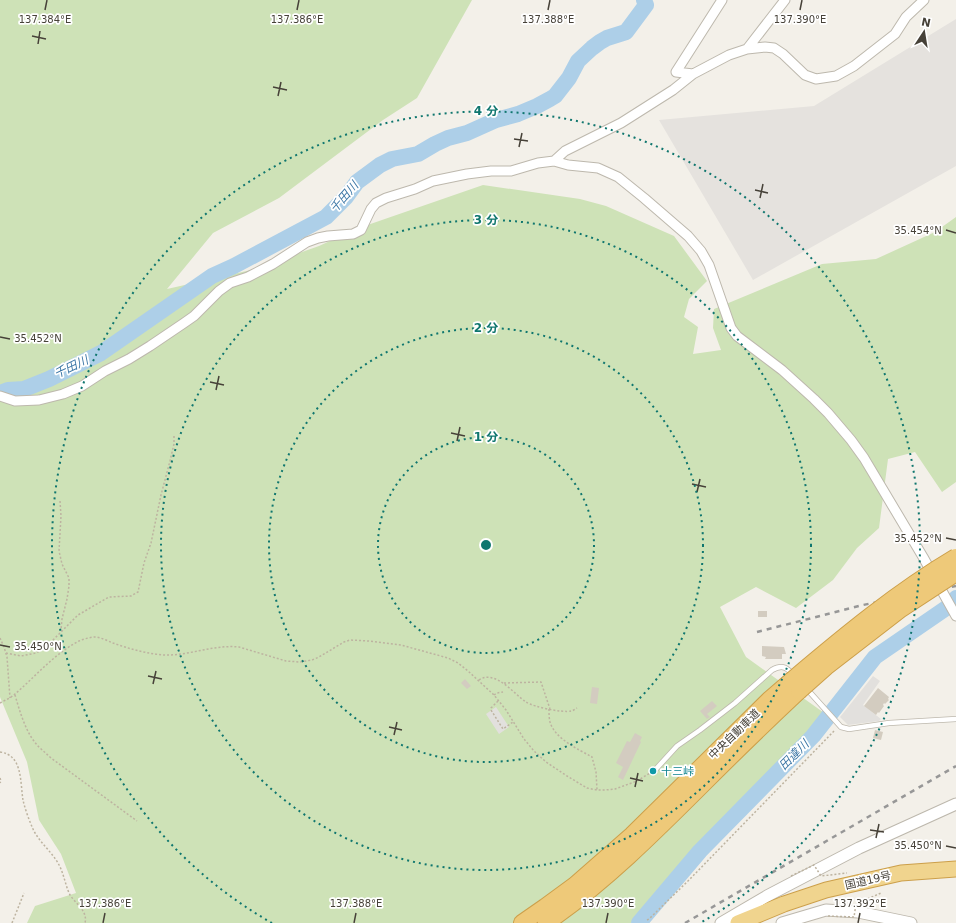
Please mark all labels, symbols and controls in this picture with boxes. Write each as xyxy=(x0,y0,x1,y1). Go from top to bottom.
north arrow xyxy=(904,12,944,52)
text: 137.384°E xyxy=(19,14,71,25)
text: 137.386°E xyxy=(271,14,323,25)
text: 137.388°E xyxy=(522,14,574,25)
text: 137.390°E xyxy=(774,14,826,25)
text: N xyxy=(920,15,932,30)
text: 4 分 xyxy=(474,104,498,118)
water label: 千田川 xyxy=(327,177,362,215)
text: 3 分 xyxy=(474,213,498,227)
text: 35.454°N xyxy=(894,225,942,236)
text: 2 分 xyxy=(474,321,498,335)
text: 35.452°N xyxy=(14,333,62,344)
water label: 千田川 xyxy=(52,352,92,381)
text: 1 分 xyxy=(474,430,498,444)
text: 35.452°N xyxy=(894,533,942,544)
centre of rings xyxy=(479,538,493,552)
text: 35.450°N xyxy=(14,641,62,652)
street label: 中央自動車道 xyxy=(706,707,763,762)
water label: 田違川 xyxy=(776,736,813,773)
place label: 十三峠 xyxy=(661,765,694,778)
marker: 十三峠 xyxy=(648,766,658,776)
text: 35.450°N xyxy=(894,840,942,851)
street label: 国道19号 xyxy=(844,869,892,892)
text: 137.386°E xyxy=(79,898,131,909)
text: 137.388°E xyxy=(330,898,382,909)
text: 137.390°E xyxy=(582,898,634,909)
text: 137.392°E xyxy=(834,898,886,909)

